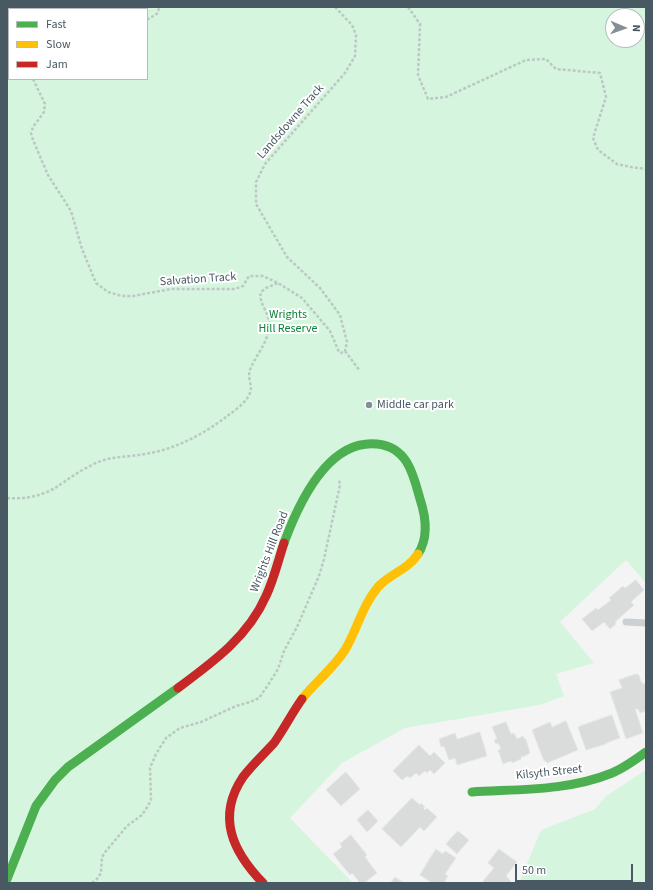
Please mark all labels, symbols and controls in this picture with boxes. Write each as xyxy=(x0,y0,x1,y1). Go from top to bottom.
legend xyxy=(8,8,148,80)
north arrow xyxy=(605,8,645,48)
text: Fast xyxy=(46,16,66,33)
text: N xyxy=(629,24,644,32)
text: Slow xyxy=(46,36,71,53)
text: Jam xyxy=(46,56,68,73)
street label: Landsdowne Track xyxy=(255,82,327,162)
street label: Salvation Track xyxy=(159,270,237,290)
park label: Wrights Hill Reserve xyxy=(259,308,317,336)
place label: Middle car park xyxy=(377,398,454,412)
marker: Middle car park xyxy=(364,400,374,410)
street label: Wrights Hill Road xyxy=(248,509,292,595)
street label: Kilsyth Street xyxy=(515,762,583,784)
scale bar xyxy=(517,856,635,882)
text: 50 m xyxy=(522,862,546,879)

